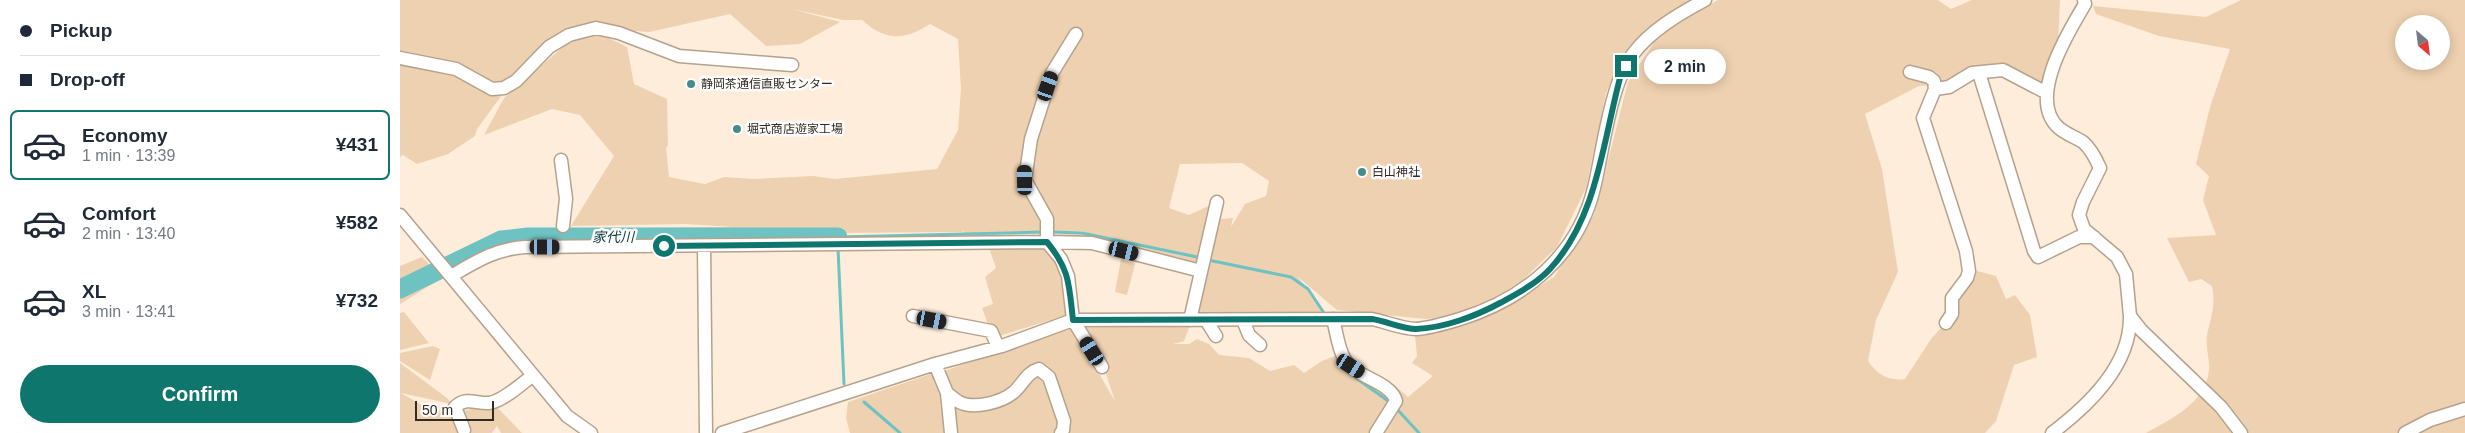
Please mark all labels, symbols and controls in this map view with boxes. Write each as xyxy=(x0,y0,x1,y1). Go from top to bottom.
north arrow xyxy=(2395,15,2450,70)
map controls xyxy=(2395,15,2450,70)
text: Pickup xyxy=(50,20,112,41)
callout: 2 min xyxy=(1644,48,1726,84)
route end xyxy=(1615,55,1637,77)
text: 2 min xyxy=(1664,58,1706,75)
text: Drop-off xyxy=(50,69,125,90)
car xyxy=(1036,69,1059,103)
place label: 静岡茶通信直販センター xyxy=(701,77,833,91)
marker: 静岡茶通信直販センター xyxy=(685,78,697,90)
place label: 堀式商店遊家工場 xyxy=(747,122,843,136)
icon: car xyxy=(22,123,67,168)
marker: 堀式商店遊家工場 xyxy=(731,123,743,135)
text: Economy xyxy=(82,125,168,146)
text: ¥431 xyxy=(336,134,378,155)
text: 1 min · 13:39 xyxy=(82,147,175,164)
car xyxy=(1017,165,1032,195)
place label: 白山神社 xyxy=(1372,165,1420,179)
marker: 白山神社 xyxy=(1356,166,1368,178)
icon: car xyxy=(22,201,67,246)
text: Comfort xyxy=(82,203,156,224)
text: ¥582 xyxy=(336,212,378,233)
text: 2 min · 13:40 xyxy=(82,225,175,242)
water label: 家代川 xyxy=(592,229,636,245)
route start xyxy=(653,235,675,257)
car xyxy=(530,240,560,255)
car xyxy=(1107,240,1140,262)
icon: car xyxy=(22,279,67,324)
text: XL xyxy=(82,281,106,302)
text: ¥732 xyxy=(336,290,378,311)
text: 3 min · 13:41 xyxy=(82,303,175,320)
car xyxy=(915,310,948,330)
car xyxy=(1077,334,1106,368)
car xyxy=(1334,352,1367,380)
button: Confirm xyxy=(20,365,380,423)
scale bar xyxy=(415,398,494,421)
text: 50 m xyxy=(422,402,453,418)

